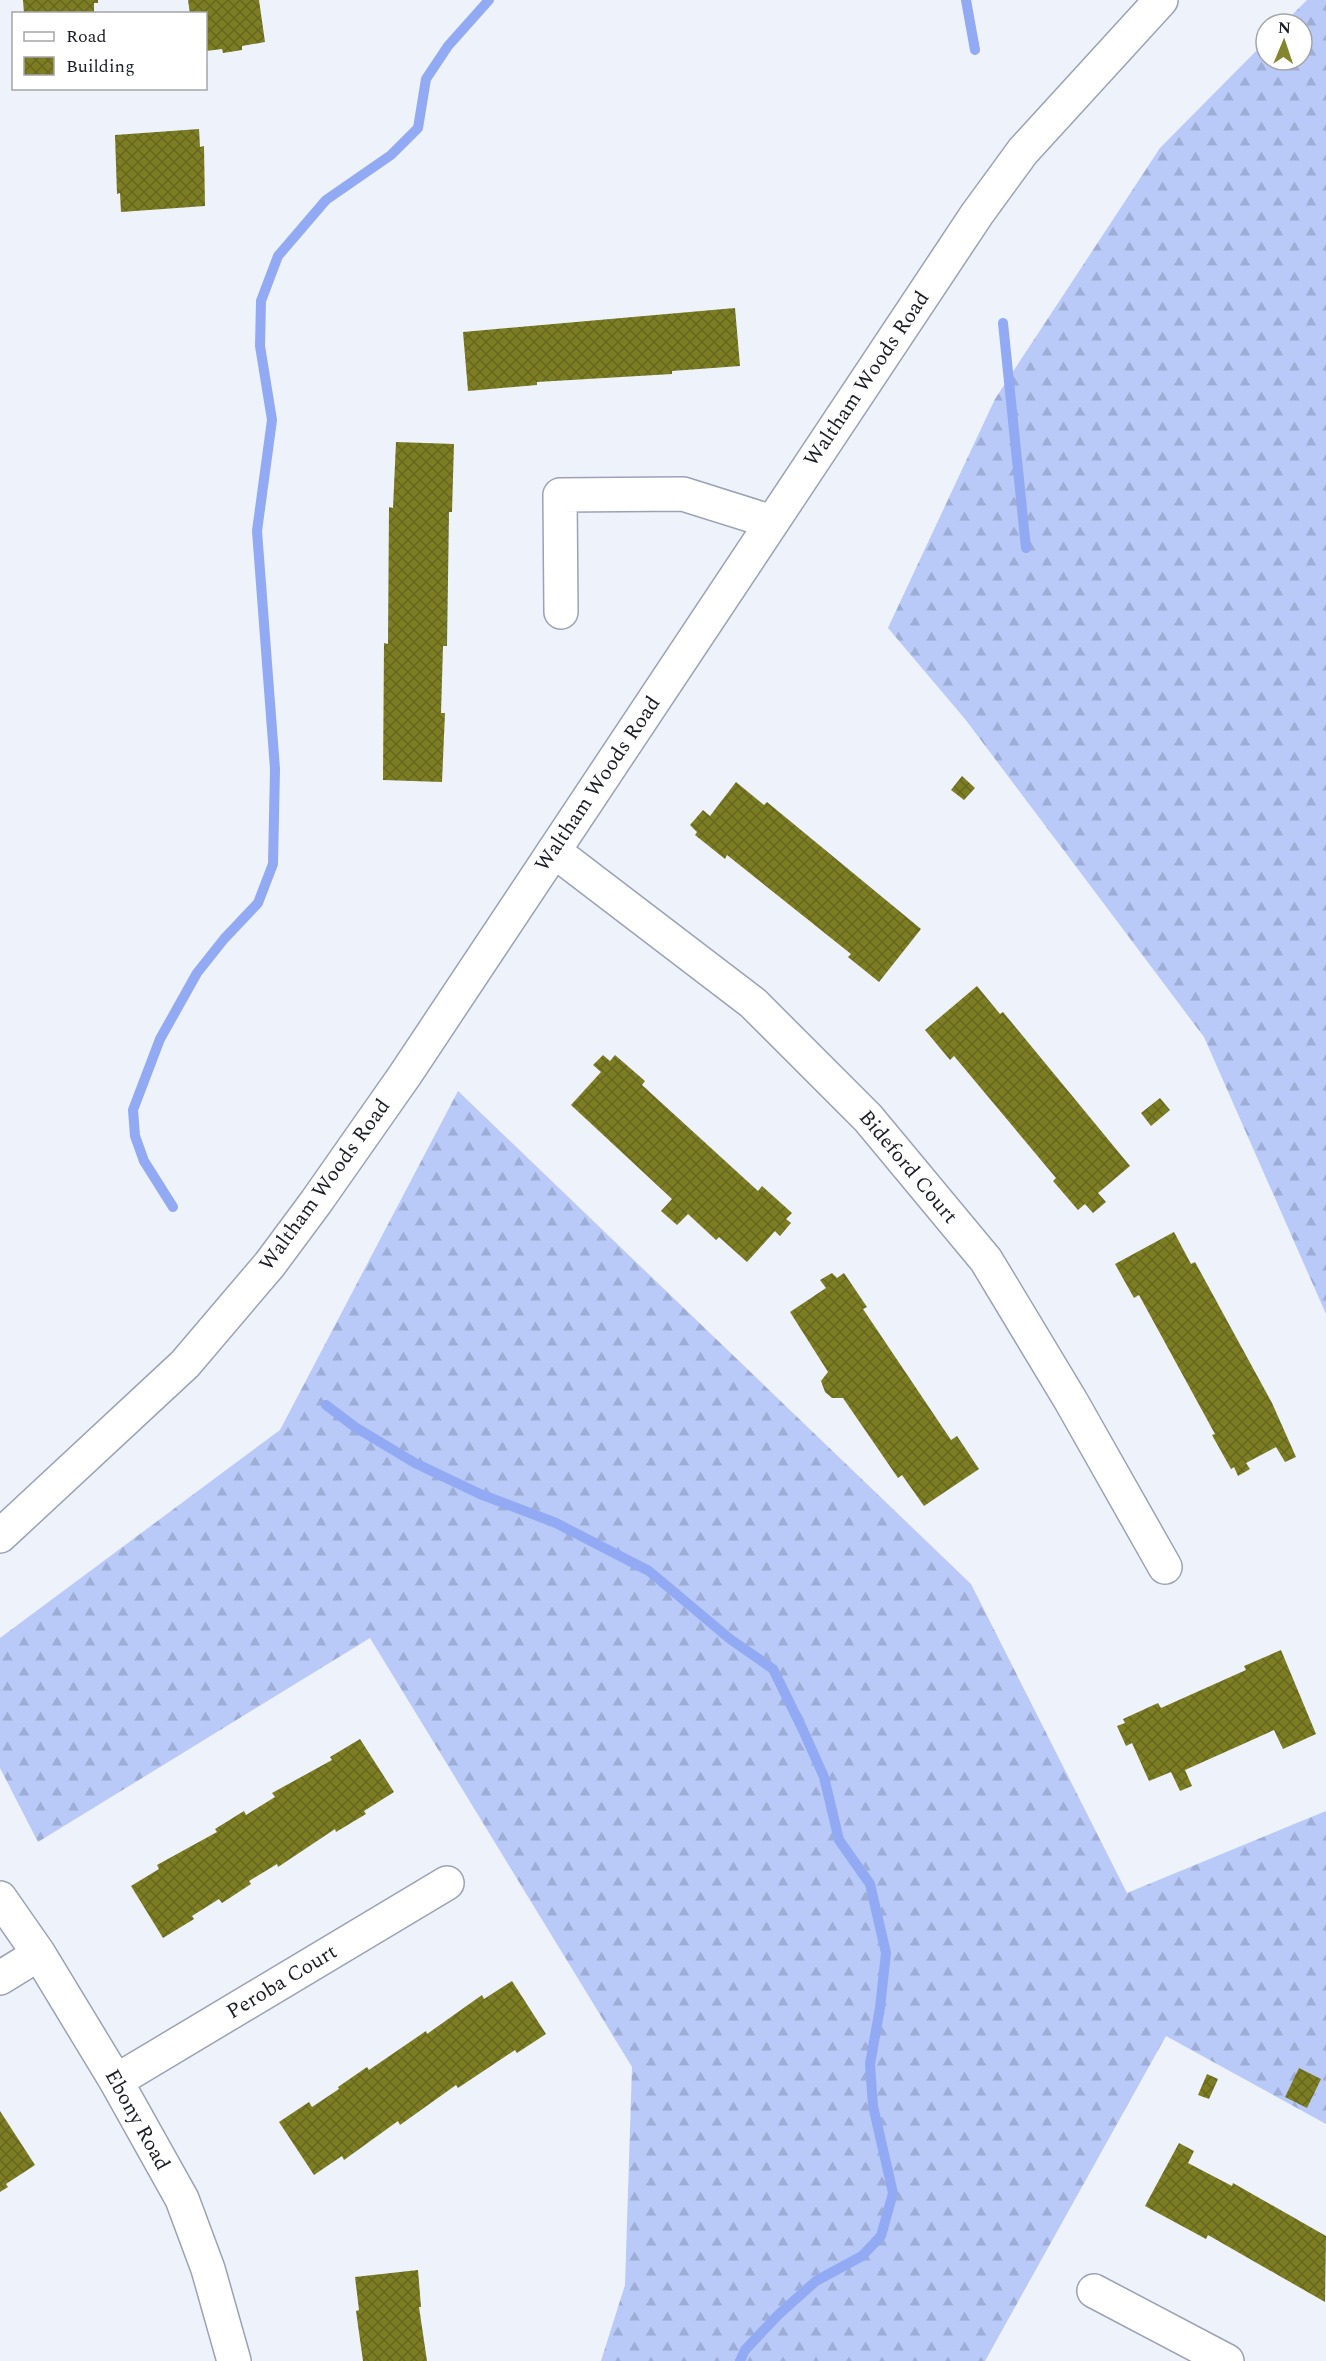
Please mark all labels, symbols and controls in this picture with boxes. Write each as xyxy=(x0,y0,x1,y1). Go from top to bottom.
legend xyxy=(12,12,207,90)
north arrow xyxy=(1254,12,1314,72)
text: N xyxy=(1278,16,1291,40)
text: Road xyxy=(66,23,107,50)
text: Building xyxy=(66,53,135,80)
street label: Waltham Woods Road xyxy=(796,285,938,473)
street label: Waltham Woods Road xyxy=(527,690,669,878)
street label: Waltham Woods Road xyxy=(251,1092,399,1278)
street label: Bideford Court xyxy=(851,1103,965,1231)
street label: Peroba Court xyxy=(221,1936,343,2028)
street label: Ebony Road xyxy=(96,2063,178,2177)

